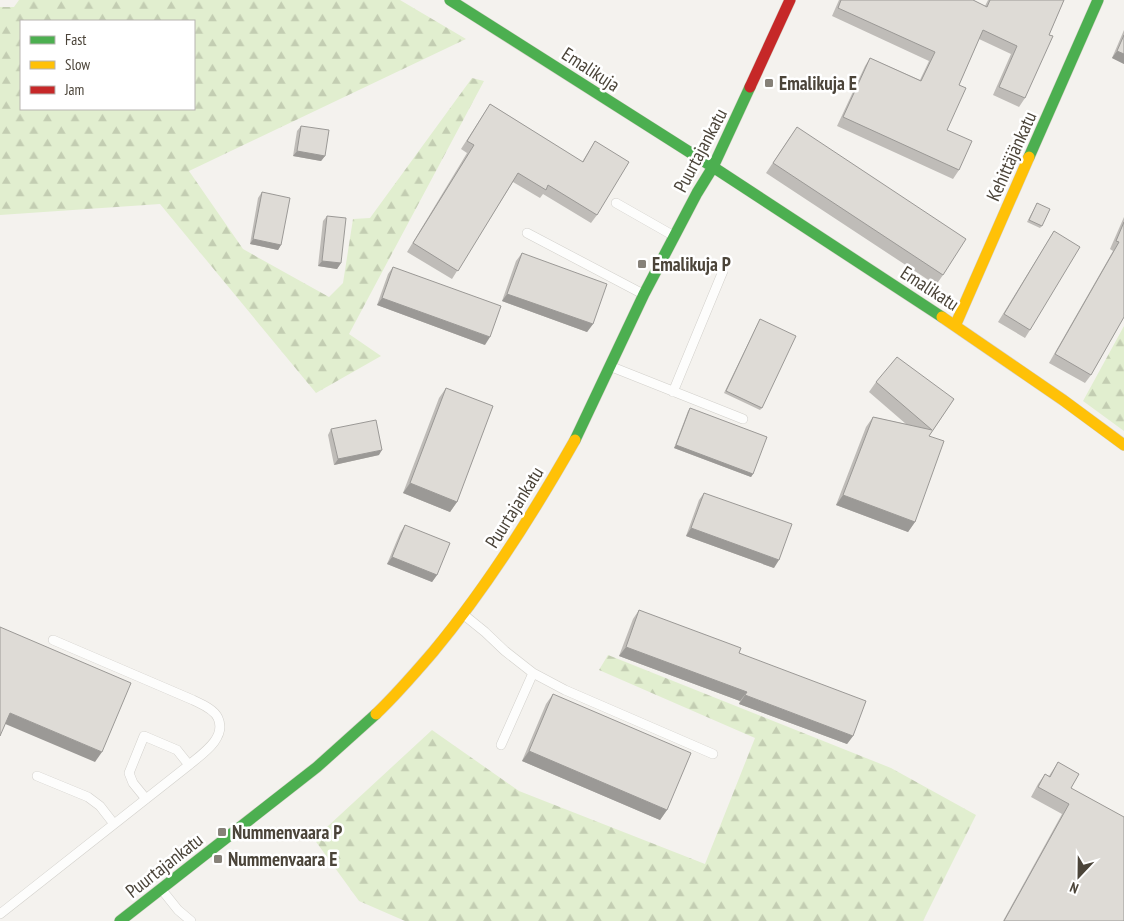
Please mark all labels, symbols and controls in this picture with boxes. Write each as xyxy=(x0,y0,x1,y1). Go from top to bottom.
legend xyxy=(20,20,195,110)
text: Fast xyxy=(65,30,86,49)
street label: Emalikuja xyxy=(558,42,624,96)
text: Slow xyxy=(65,55,90,74)
place label: Emalikuja E xyxy=(779,71,857,95)
marker: Emalikuja E xyxy=(763,77,775,89)
text: Jam xyxy=(64,80,84,99)
street label: Puurtajankatu xyxy=(668,104,732,196)
street label: Kehittäjänkatu xyxy=(981,108,1041,204)
place label: Emalikuja P xyxy=(652,252,731,276)
marker: Emalikuja P xyxy=(636,258,648,270)
street label: Emalikatu xyxy=(896,260,964,316)
street label: Puurtajankatu xyxy=(480,462,548,552)
place label: Nummenvaara P xyxy=(232,820,342,844)
marker: Nummenvaara P xyxy=(216,826,228,838)
street label: Puurtajankatu xyxy=(121,827,207,903)
place label: Nummenvaara E xyxy=(228,847,337,871)
north arrow xyxy=(1054,851,1104,901)
marker: Nummenvaara E xyxy=(212,853,224,865)
text: N xyxy=(1067,878,1081,898)

